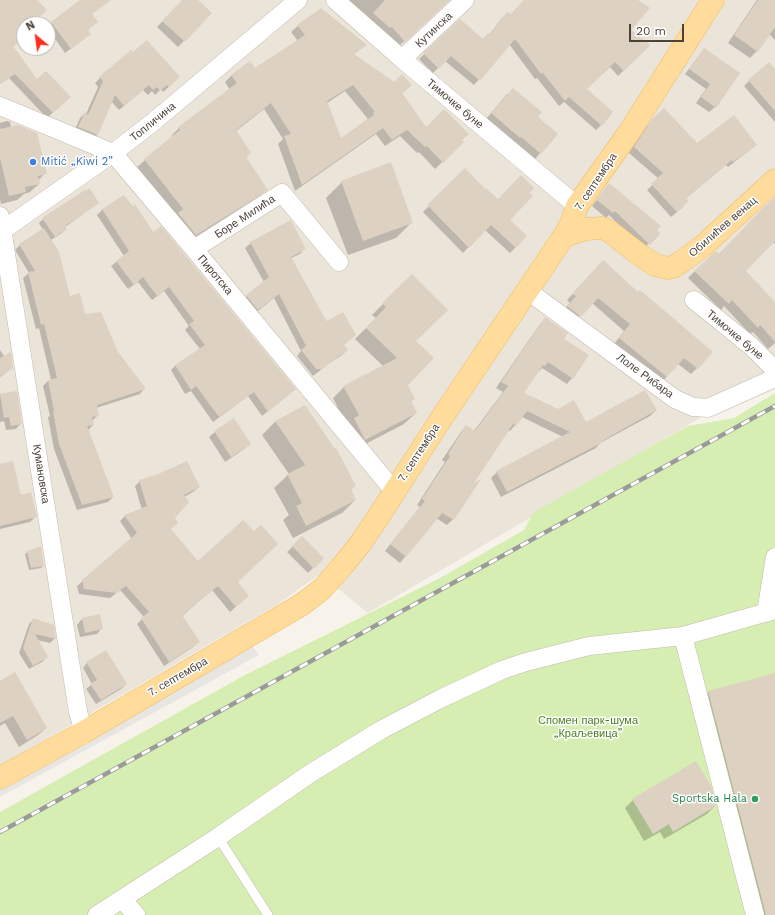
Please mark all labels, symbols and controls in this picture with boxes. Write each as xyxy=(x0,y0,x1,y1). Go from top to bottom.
street label: Кутинска xyxy=(413,10,455,50)
north arrow xyxy=(16,16,56,56)
scale bar xyxy=(631,16,686,42)
text: N xyxy=(24,18,37,34)
text: 20 m xyxy=(636,24,666,38)
street label: Тимочке буне xyxy=(424,76,486,132)
street label: Топличина xyxy=(128,100,178,144)
street label: 7. септембра xyxy=(572,151,620,213)
place label: Mitić „Kiwi 2” xyxy=(41,155,113,169)
marker: Mitić „Kiwi 2” xyxy=(28,157,38,167)
street label: Боре Милића xyxy=(212,193,278,241)
street label: Обилићев венац xyxy=(686,194,760,260)
street label: Пиротска xyxy=(195,253,235,297)
street label: Тимочке буне xyxy=(704,307,766,363)
street label: Лоле Рибара xyxy=(614,351,676,401)
street label: 7. септембра xyxy=(395,422,443,484)
street label: Кумановска xyxy=(30,443,52,505)
street label: 7. септембра xyxy=(146,655,210,699)
park label: Спомен парк-шума „Краљевица” xyxy=(538,714,638,740)
place label: Sportska Hala xyxy=(672,792,747,806)
marker: Sportska Hala xyxy=(750,794,760,804)

